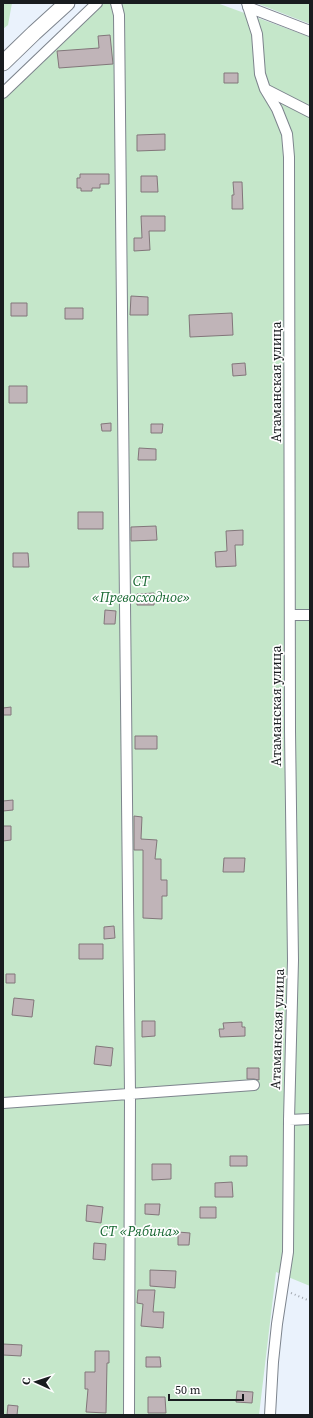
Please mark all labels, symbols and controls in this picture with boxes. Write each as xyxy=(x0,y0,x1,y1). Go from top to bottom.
street label: Атаманская улица xyxy=(266,321,286,443)
park label: СТ «Превосходное» xyxy=(92,571,190,607)
street label: Атаманская улица xyxy=(266,645,286,767)
street label: Атаманская улица xyxy=(265,967,289,1090)
park label: СТ «Рябина» xyxy=(100,1221,180,1241)
north arrow xyxy=(16,1362,56,1402)
scale bar xyxy=(169,1376,243,1402)
text: С xyxy=(19,1378,34,1385)
text: 50 m xyxy=(175,1382,201,1398)

